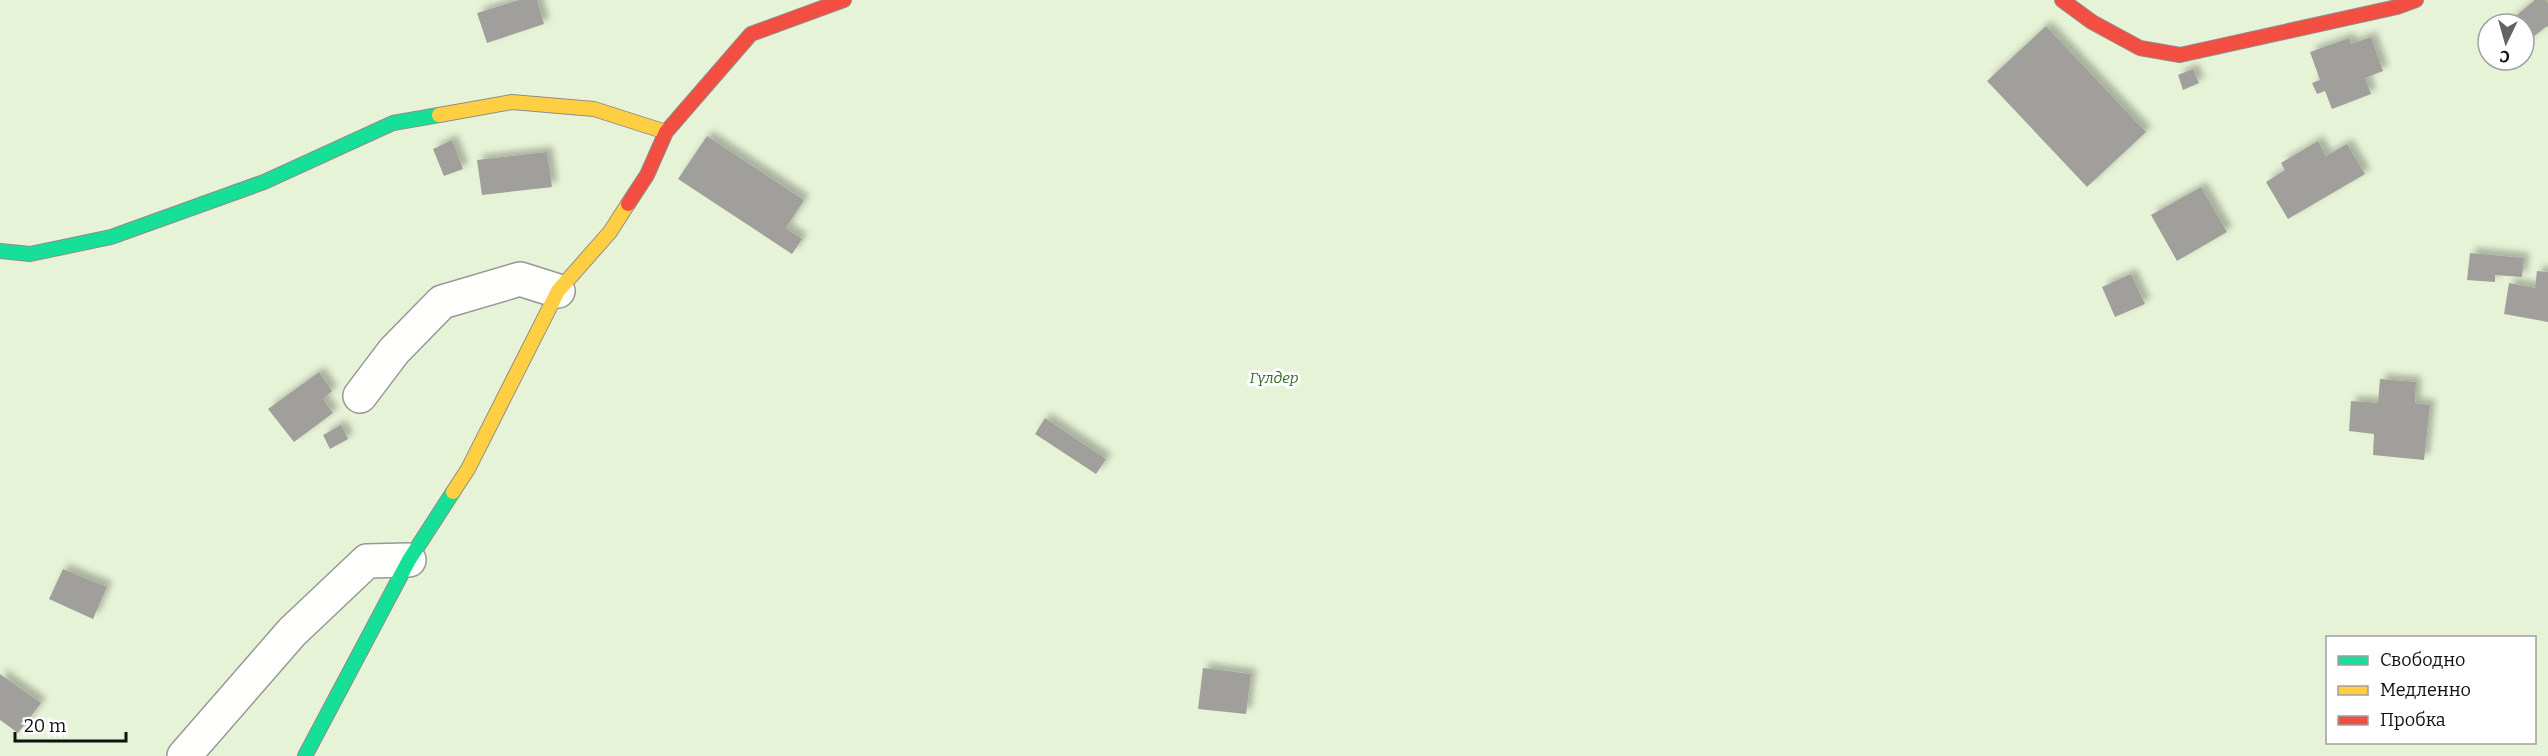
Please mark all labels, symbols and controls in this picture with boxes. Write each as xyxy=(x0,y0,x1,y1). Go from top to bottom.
north arrow xyxy=(2476,12,2536,72)
text: С xyxy=(2499,47,2511,66)
park label: Гүлдер xyxy=(1249,369,1299,387)
legend xyxy=(2326,636,2536,744)
text: Свободно xyxy=(2380,649,2465,671)
text: Медленно xyxy=(2380,679,2471,701)
scale bar xyxy=(15,705,126,743)
text: Пробка xyxy=(2380,709,2446,731)
text: 20 m xyxy=(24,715,66,737)

